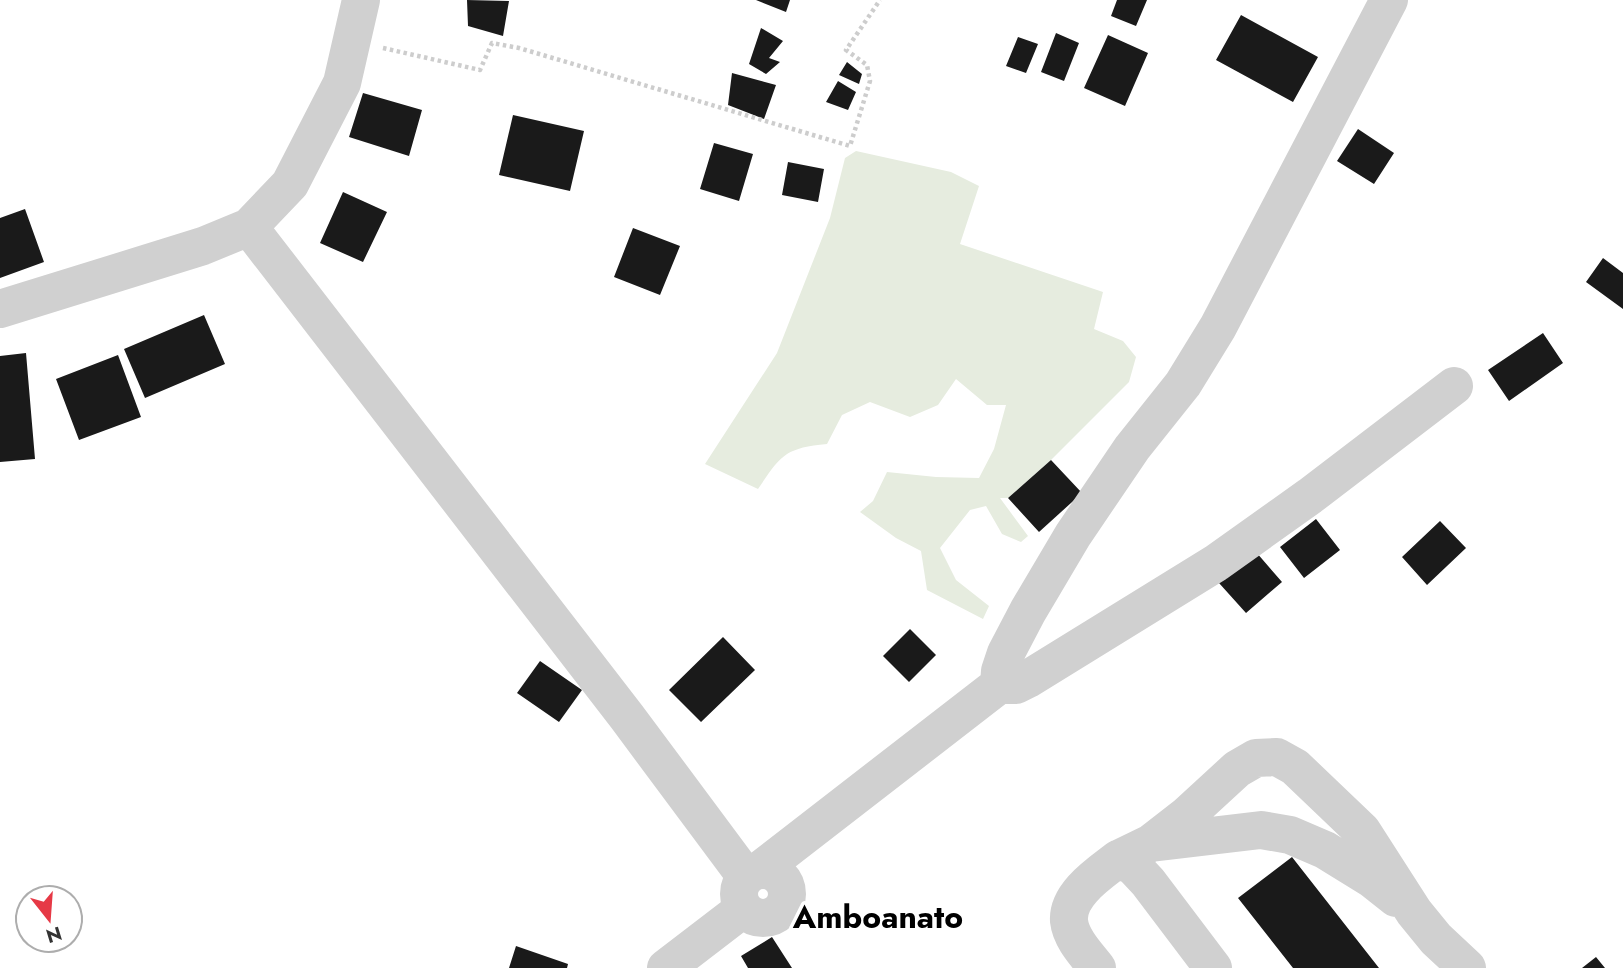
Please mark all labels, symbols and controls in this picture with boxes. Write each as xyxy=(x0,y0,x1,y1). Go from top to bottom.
north arrow xyxy=(14,884,84,954)
district label: Amboanato xyxy=(792,894,963,940)
text: N xyxy=(43,920,65,950)

